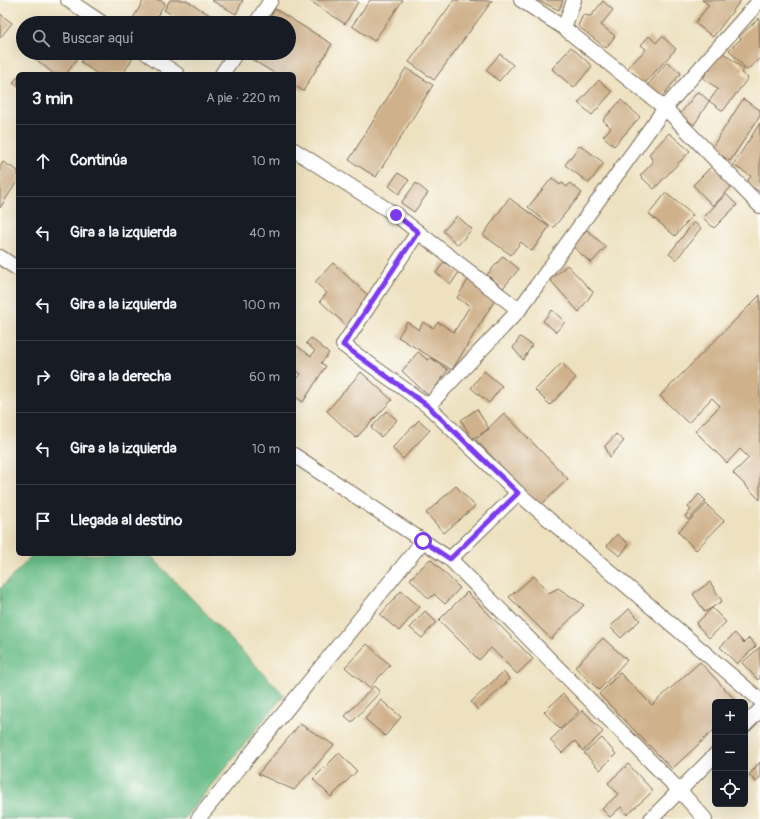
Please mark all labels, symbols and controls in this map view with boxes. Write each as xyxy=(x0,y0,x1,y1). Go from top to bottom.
search box xyxy=(16,16,296,60)
icon: search xyxy=(30,27,52,49)
text: Buscar aquí xyxy=(62,29,134,48)
text: 3 min xyxy=(32,88,73,109)
text: A pie · 220 m xyxy=(206,90,280,106)
icon: ahead xyxy=(32,150,54,172)
text: Continúa xyxy=(70,151,127,170)
text: 10 m xyxy=(252,153,280,169)
route end xyxy=(387,206,405,224)
icon: left xyxy=(32,222,54,244)
text: Gira a la izquierda xyxy=(70,223,177,242)
text: 40 m xyxy=(249,225,280,241)
icon: left xyxy=(32,294,54,316)
text: Gira a la izquierda xyxy=(70,295,177,314)
text: 100 m xyxy=(243,297,280,313)
icon: right xyxy=(32,366,54,388)
text: Gira a la derecha xyxy=(70,367,171,386)
text: 60 m xyxy=(249,369,280,385)
icon: left xyxy=(32,438,54,460)
text: Gira a la izquierda xyxy=(70,439,177,458)
text: 10 m xyxy=(252,441,280,457)
icon: arrive xyxy=(32,510,54,532)
text: Llegada al destino xyxy=(70,511,182,530)
route start xyxy=(414,532,432,550)
map controls xyxy=(712,699,748,807)
button: + xyxy=(712,699,748,735)
button: − xyxy=(712,735,748,771)
button: locate xyxy=(712,771,748,807)

